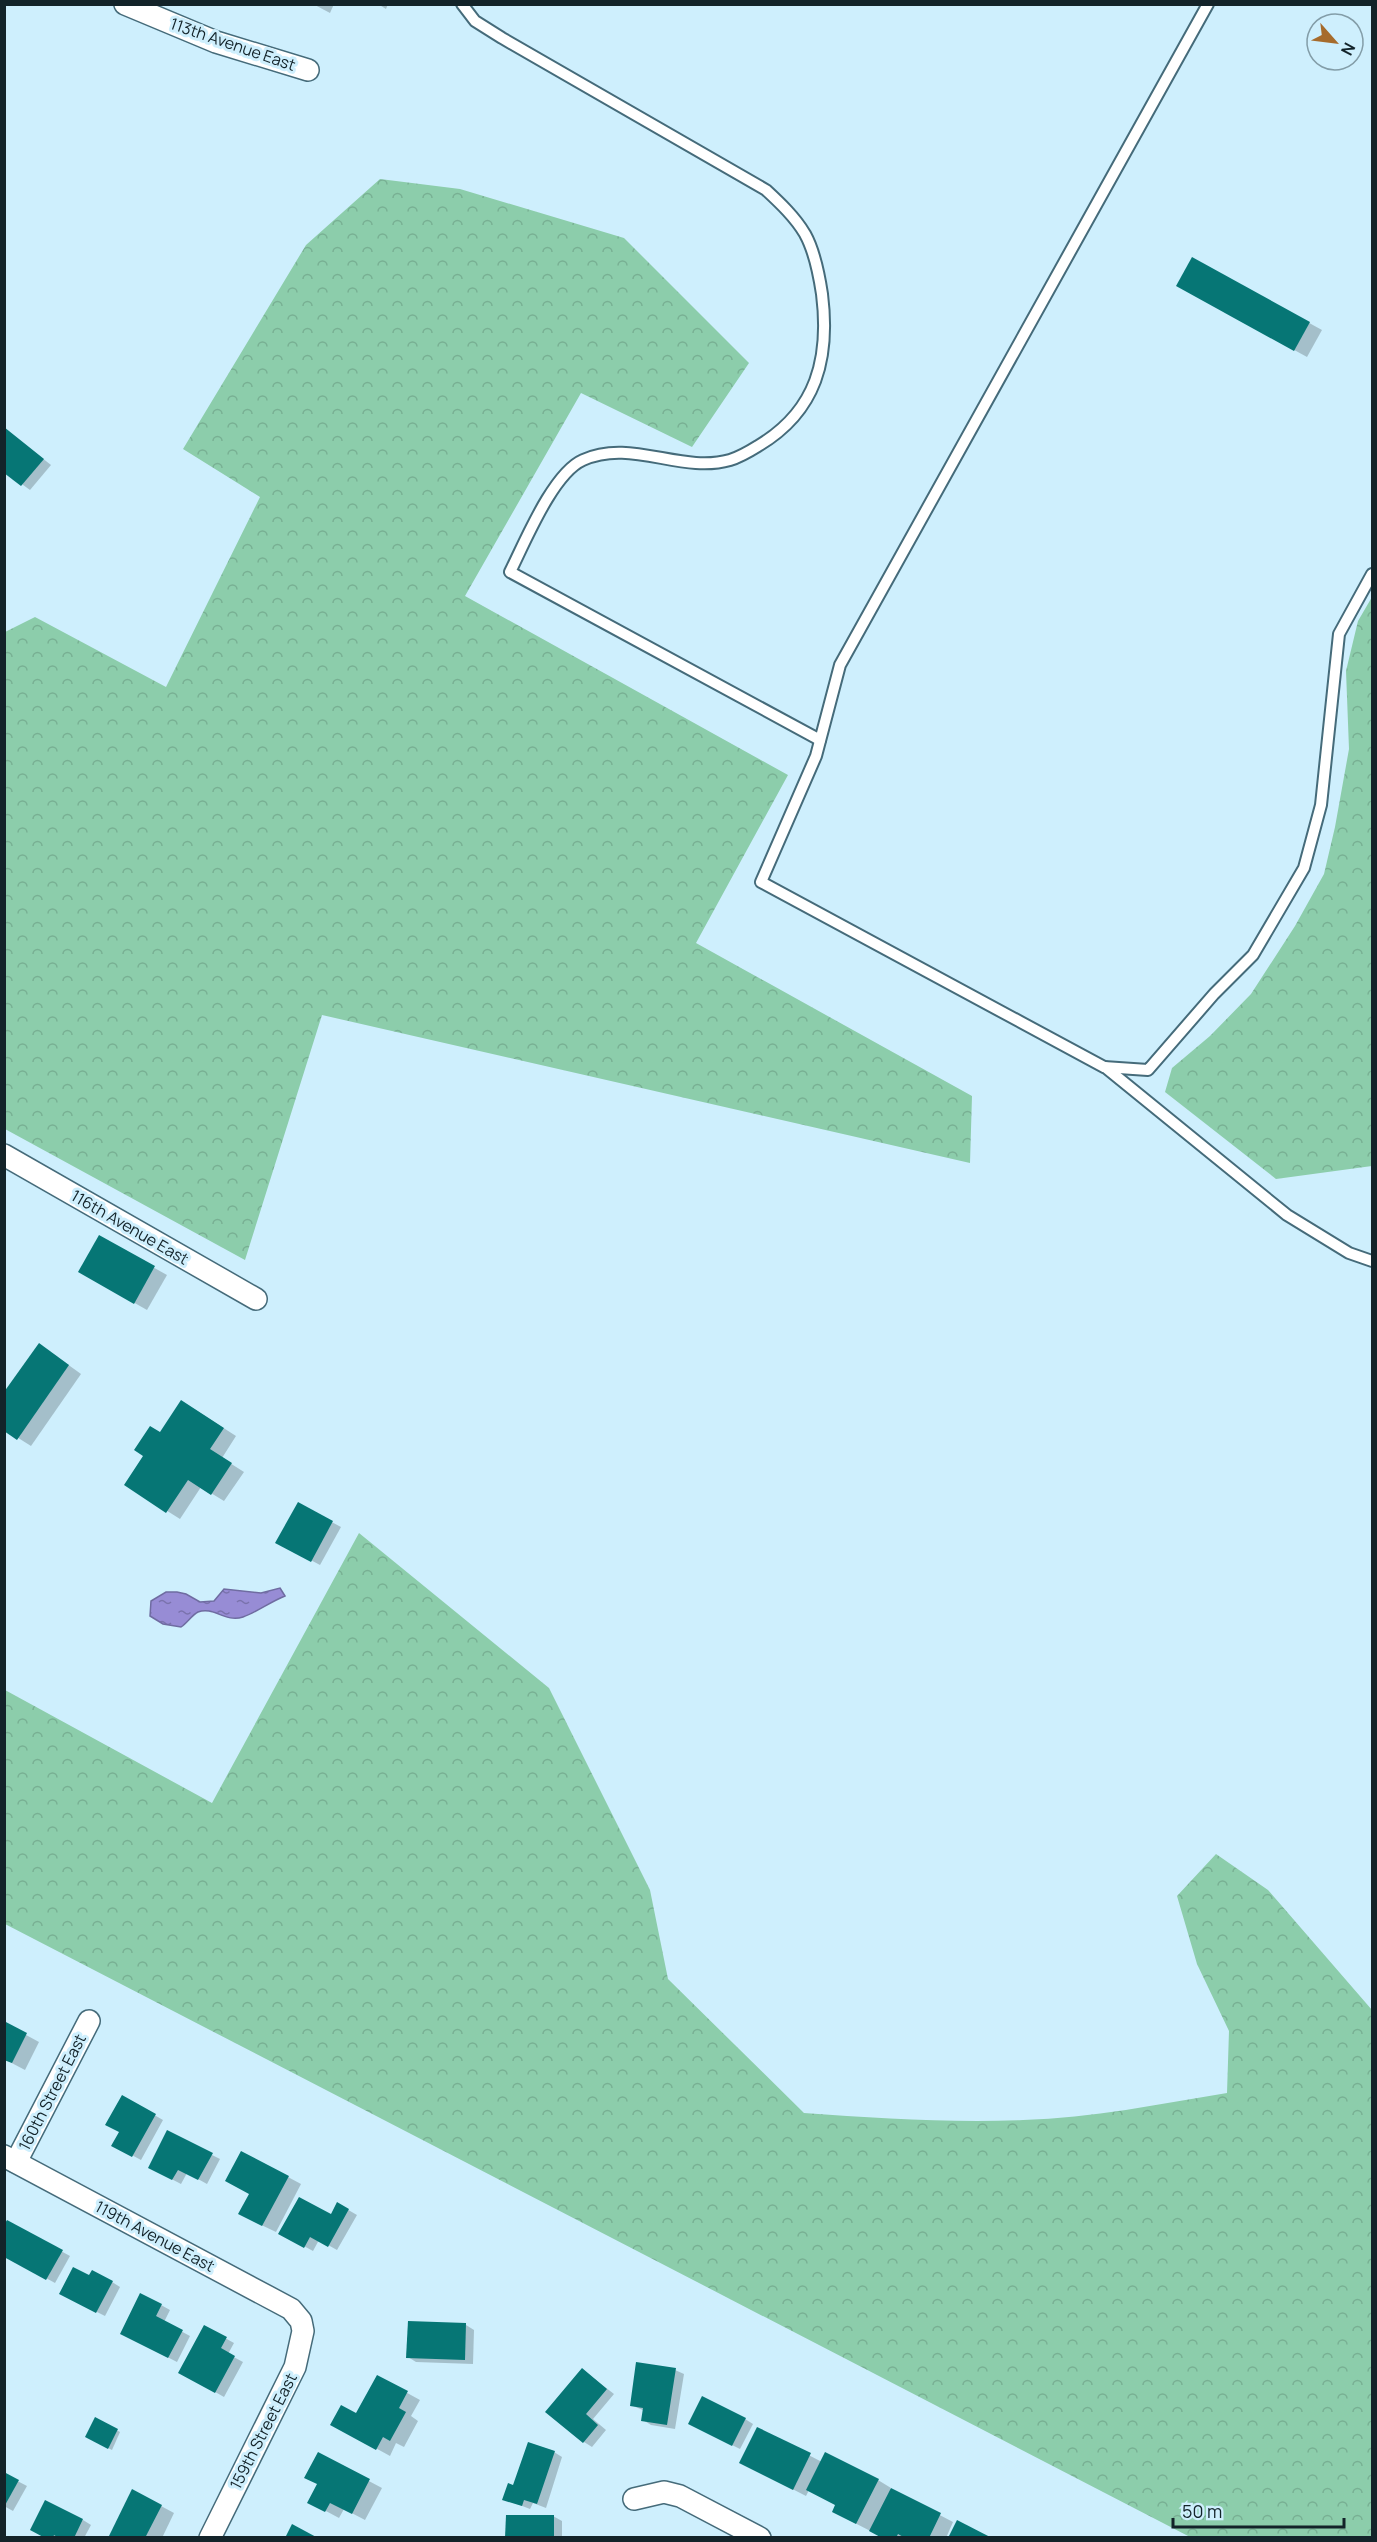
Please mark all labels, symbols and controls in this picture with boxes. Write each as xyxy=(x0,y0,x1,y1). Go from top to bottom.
street label: 113th Avenue East xyxy=(167,12,299,76)
north arrow xyxy=(1305,12,1365,72)
text: N xyxy=(1336,39,1361,59)
street label: 116th Avenue East xyxy=(67,1184,193,1270)
street label: 160th Street East xyxy=(13,2030,91,2154)
street label: 119th Avenue East xyxy=(91,2195,219,2277)
street label: 159th Street East xyxy=(224,2369,302,2493)
scale bar xyxy=(1173,2491,1344,2529)
text: 50 m xyxy=(1182,2499,1222,2523)

